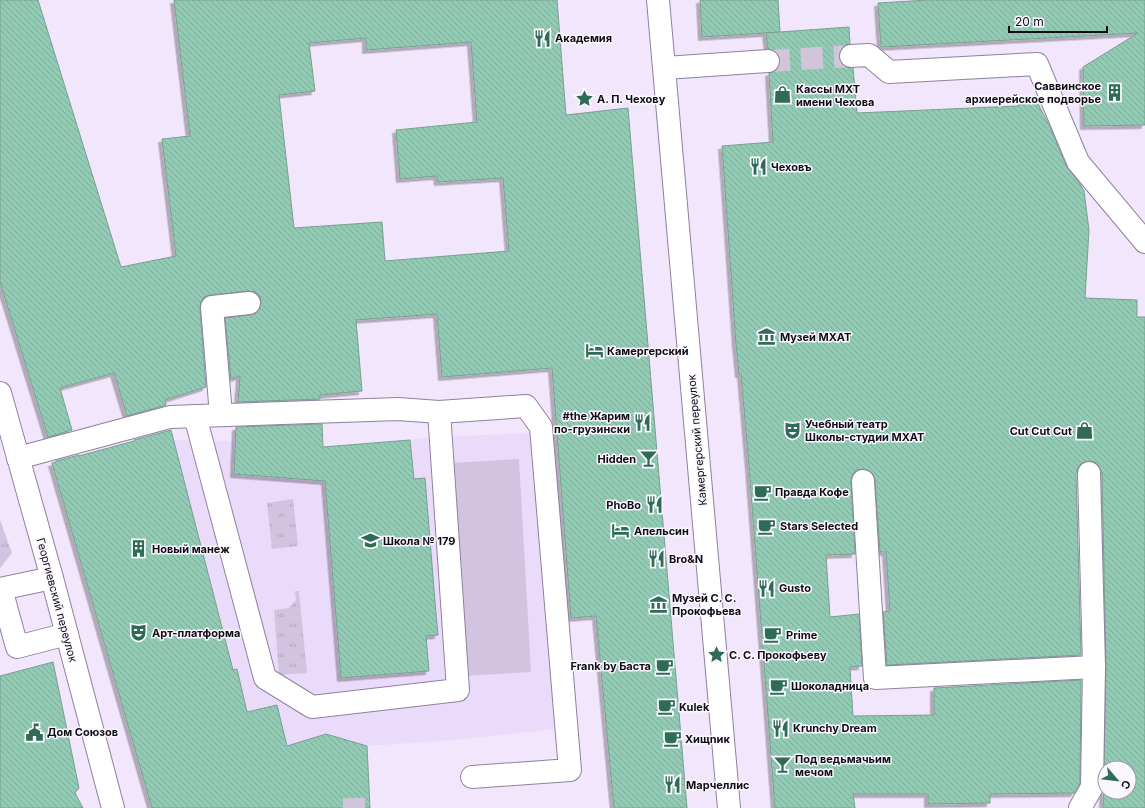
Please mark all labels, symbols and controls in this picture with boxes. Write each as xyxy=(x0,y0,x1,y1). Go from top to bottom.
scale bar xyxy=(1009,8,1107,34)
text: 20 m xyxy=(1015,14,1044,29)
restaurant icon: Академия xyxy=(532,28,552,48)
place label: Академия xyxy=(555,31,612,45)
place label: Саввинское архиерейское подворье xyxy=(965,79,1101,106)
place label: Кассы МХТ имени Чехова xyxy=(796,82,874,109)
building icon: Саввинское архиерейское подворье xyxy=(1104,82,1124,102)
shop icon: Кассы МХТ имени Чехова xyxy=(773,85,793,105)
place icon: А. П. Чехову xyxy=(574,89,594,109)
place label: А. П. Чехову xyxy=(597,92,666,106)
restaurant icon: Чеховъ xyxy=(748,157,768,177)
place label: Чеховъ xyxy=(771,160,812,174)
museum icon: Музей МХАТ xyxy=(757,327,777,347)
place label: Музей МХАТ xyxy=(780,330,851,344)
hotel icon: Камергерский xyxy=(584,341,604,361)
place label: Камергерский xyxy=(607,344,689,358)
street label: Камергерский переулок xyxy=(684,374,710,506)
place label: #the Жарим по-грузински xyxy=(554,409,630,436)
restaurant icon: #the Жарим по-грузински xyxy=(633,412,653,432)
place label: Учебный театр Школы-студии МХАТ xyxy=(805,417,924,444)
theatre icon: Учебный театр Школы-студии МХАТ xyxy=(782,420,802,440)
shop icon: Cut Cut Cut xyxy=(1075,421,1095,441)
place label: Cut Cut Cut xyxy=(1010,424,1072,438)
bar icon: Hidden xyxy=(639,449,659,469)
place label: Hidden xyxy=(598,452,636,466)
cafe icon: Правда Кофе xyxy=(752,482,772,502)
place label: Правда Кофе xyxy=(775,485,849,499)
restaurant icon: PhoBo xyxy=(644,495,664,515)
place label: PhoBo xyxy=(606,498,641,512)
cafe icon: Stars Selected xyxy=(757,516,777,536)
place label: Stars Selected xyxy=(780,519,858,533)
hotel icon: Апельсин xyxy=(611,521,631,541)
place label: Апельсин xyxy=(634,524,689,538)
school or university icon: Школа № 179 xyxy=(360,531,380,551)
place label: Школа № 179 xyxy=(383,534,455,548)
street label: Георгиевский переулок xyxy=(34,536,80,664)
building icon: Новый манеж xyxy=(129,539,149,559)
place label: Новый манеж xyxy=(152,542,230,556)
restaurant icon: Bro&N xyxy=(646,549,666,569)
place label: Bro&N xyxy=(669,552,703,566)
restaurant icon: Gusto xyxy=(756,578,776,598)
place label: Gusto xyxy=(779,581,811,595)
place label: Музей С. С. Прокофьева xyxy=(672,591,741,618)
museum icon: Музей С. С. Прокофьева xyxy=(649,594,669,614)
theatre icon: Арт-платформа xyxy=(129,623,149,643)
cafe icon: Prime xyxy=(763,625,783,645)
place label: Арт-платформа xyxy=(152,626,240,640)
place label: Prime xyxy=(786,628,818,642)
place icon: С. С. Прокофьеву xyxy=(706,645,726,665)
place label: С. С. Прокофьеву xyxy=(729,648,827,662)
cafe icon: Frank by Баста xyxy=(654,656,674,676)
place label: Frank by Баста xyxy=(570,659,651,673)
cafe icon: Шоколадница xyxy=(768,676,788,696)
place label: Шоколадница xyxy=(791,679,869,693)
cafe icon: Kulek xyxy=(656,697,676,717)
place label: Kulek xyxy=(679,700,710,714)
restaurant icon: Krunchy Dream xyxy=(770,718,790,738)
place label: Krunchy Dream xyxy=(793,721,877,735)
public building icon: Дом Союзов xyxy=(24,722,44,742)
place label: Дом Союзов xyxy=(47,725,118,739)
cafe icon: Хищnик xyxy=(662,729,682,749)
place label: Хищnик xyxy=(685,732,730,746)
place label: Под ведьмачьим мечом xyxy=(795,752,891,779)
bar icon: Под ведьмачьим мечом xyxy=(772,755,792,775)
north arrow xyxy=(1097,760,1137,800)
restaurant icon: Марчеллис xyxy=(663,775,683,795)
place label: Марчеллис xyxy=(686,778,750,792)
text: С xyxy=(1118,778,1134,792)

